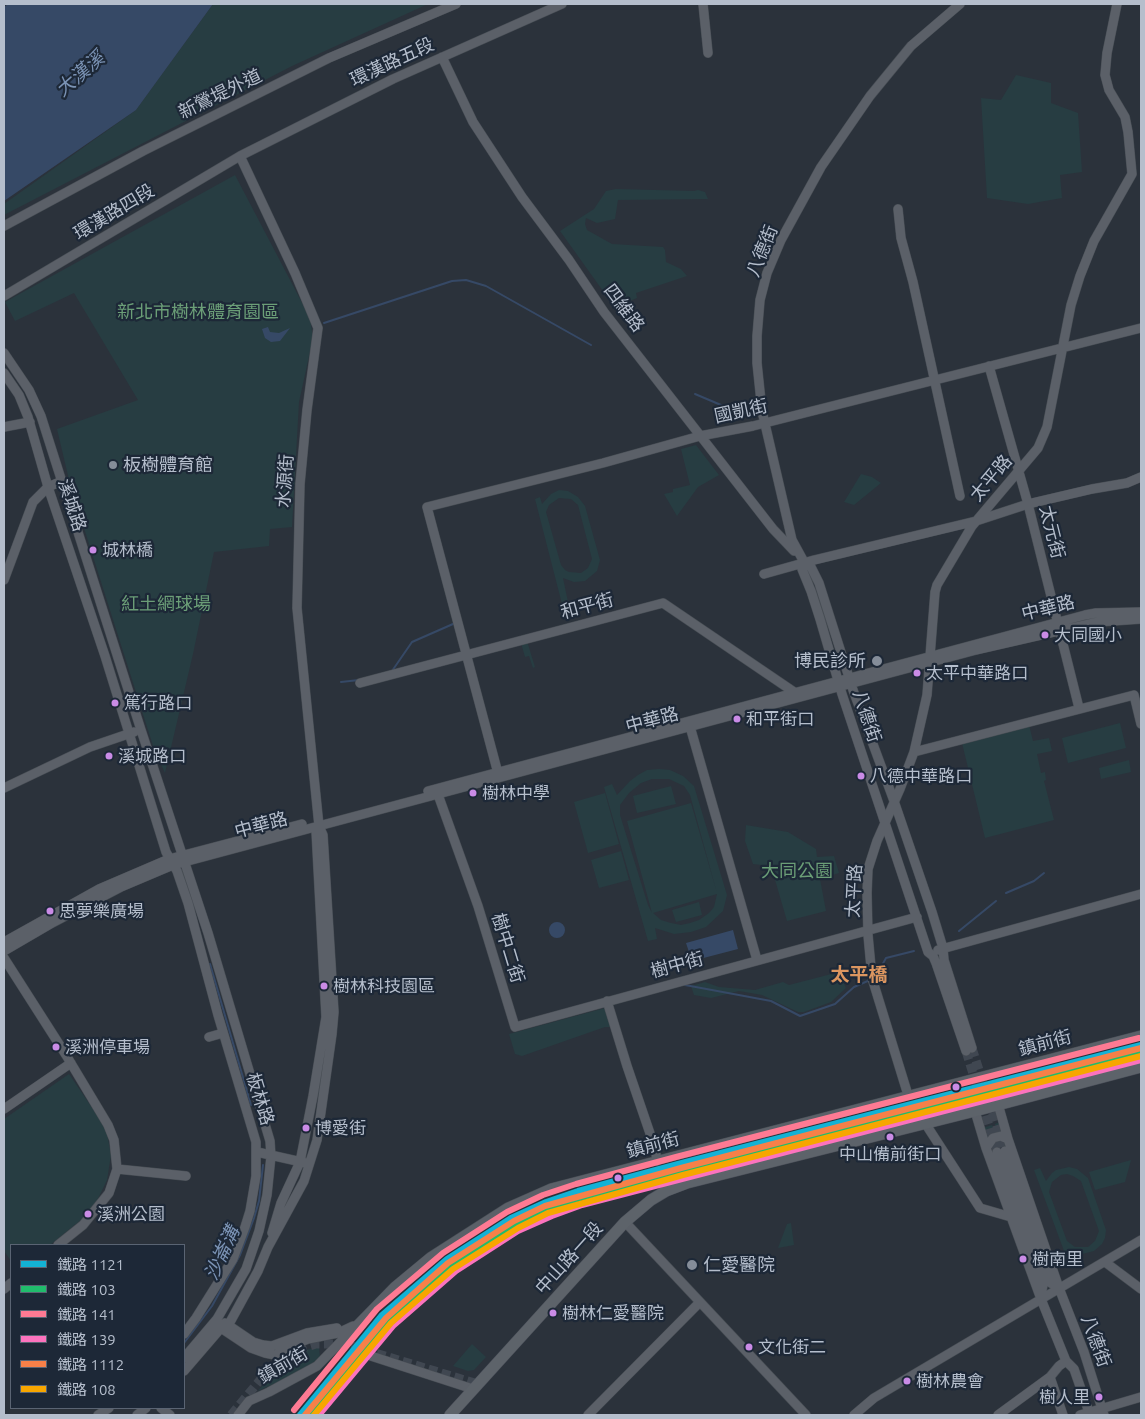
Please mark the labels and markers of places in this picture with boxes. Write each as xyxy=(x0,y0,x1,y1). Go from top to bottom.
place label: 板樹體育館 xyxy=(123,454,213,476)
marker: 板樹體育館 xyxy=(107,459,119,471)
place label: 城林橋 xyxy=(102,540,153,560)
marker: 城林橋 xyxy=(88,545,98,555)
place label: 大同國小 xyxy=(1054,625,1122,645)
marker: 大同國小 xyxy=(1040,630,1050,640)
place label: 博民診所 xyxy=(794,650,866,672)
marker: 博民診所 xyxy=(870,654,884,668)
place label: 太平中華路口 xyxy=(926,663,1028,683)
marker: 太平中華路口 xyxy=(912,668,922,678)
place label: 篤行路口 xyxy=(124,693,192,713)
marker: 篤行路口 xyxy=(110,698,120,708)
place label: 和平街口 xyxy=(746,709,814,729)
marker: 和平街口 xyxy=(732,714,742,724)
place label: 溪城路口 xyxy=(118,746,186,766)
marker: 溪城路口 xyxy=(104,751,114,761)
place label: 八德中華路口 xyxy=(870,766,972,786)
marker: 八德中華路口 xyxy=(856,771,866,781)
place label: 樹林中學 xyxy=(482,783,550,803)
marker: 樹林中學 xyxy=(468,788,478,798)
place label: 思夢樂廣場 xyxy=(59,901,144,921)
marker: 思夢樂廣場 xyxy=(45,906,55,916)
place label: 樹林科技園區 xyxy=(333,976,435,996)
marker: 樹林科技園區 xyxy=(319,981,329,991)
place label: 溪洲停車場 xyxy=(65,1037,150,1057)
marker: 溪洲停車場 xyxy=(51,1042,61,1052)
unlabelled marker xyxy=(951,1082,961,1092)
place label: 博愛街 xyxy=(315,1118,366,1138)
marker: 博愛街 xyxy=(301,1123,311,1133)
marker: 中山備前街口 xyxy=(885,1132,895,1142)
place label: 中山備前街口 xyxy=(839,1144,941,1164)
unlabelled marker xyxy=(613,1173,623,1183)
place label: 溪洲公園 xyxy=(97,1204,165,1224)
marker: 溪洲公園 xyxy=(83,1209,93,1219)
place label: 樹南里 xyxy=(1032,1249,1083,1269)
place label: 仁愛醫院 xyxy=(703,1254,775,1276)
marker: 樹南里 xyxy=(1018,1254,1028,1264)
marker: 仁愛醫院 xyxy=(685,1258,699,1272)
place label: 樹林仁愛醫院 xyxy=(562,1303,664,1323)
marker: 樹林仁愛醫院 xyxy=(548,1308,558,1318)
place label: 文化街二 xyxy=(758,1337,826,1357)
marker: 文化街二 xyxy=(744,1342,754,1352)
place label: 樹林農會 xyxy=(916,1371,984,1391)
marker: 樹林農會 xyxy=(902,1376,912,1386)
place label: 樹人里 xyxy=(1039,1387,1090,1407)
marker: 樹人里 xyxy=(1094,1392,1104,1402)

